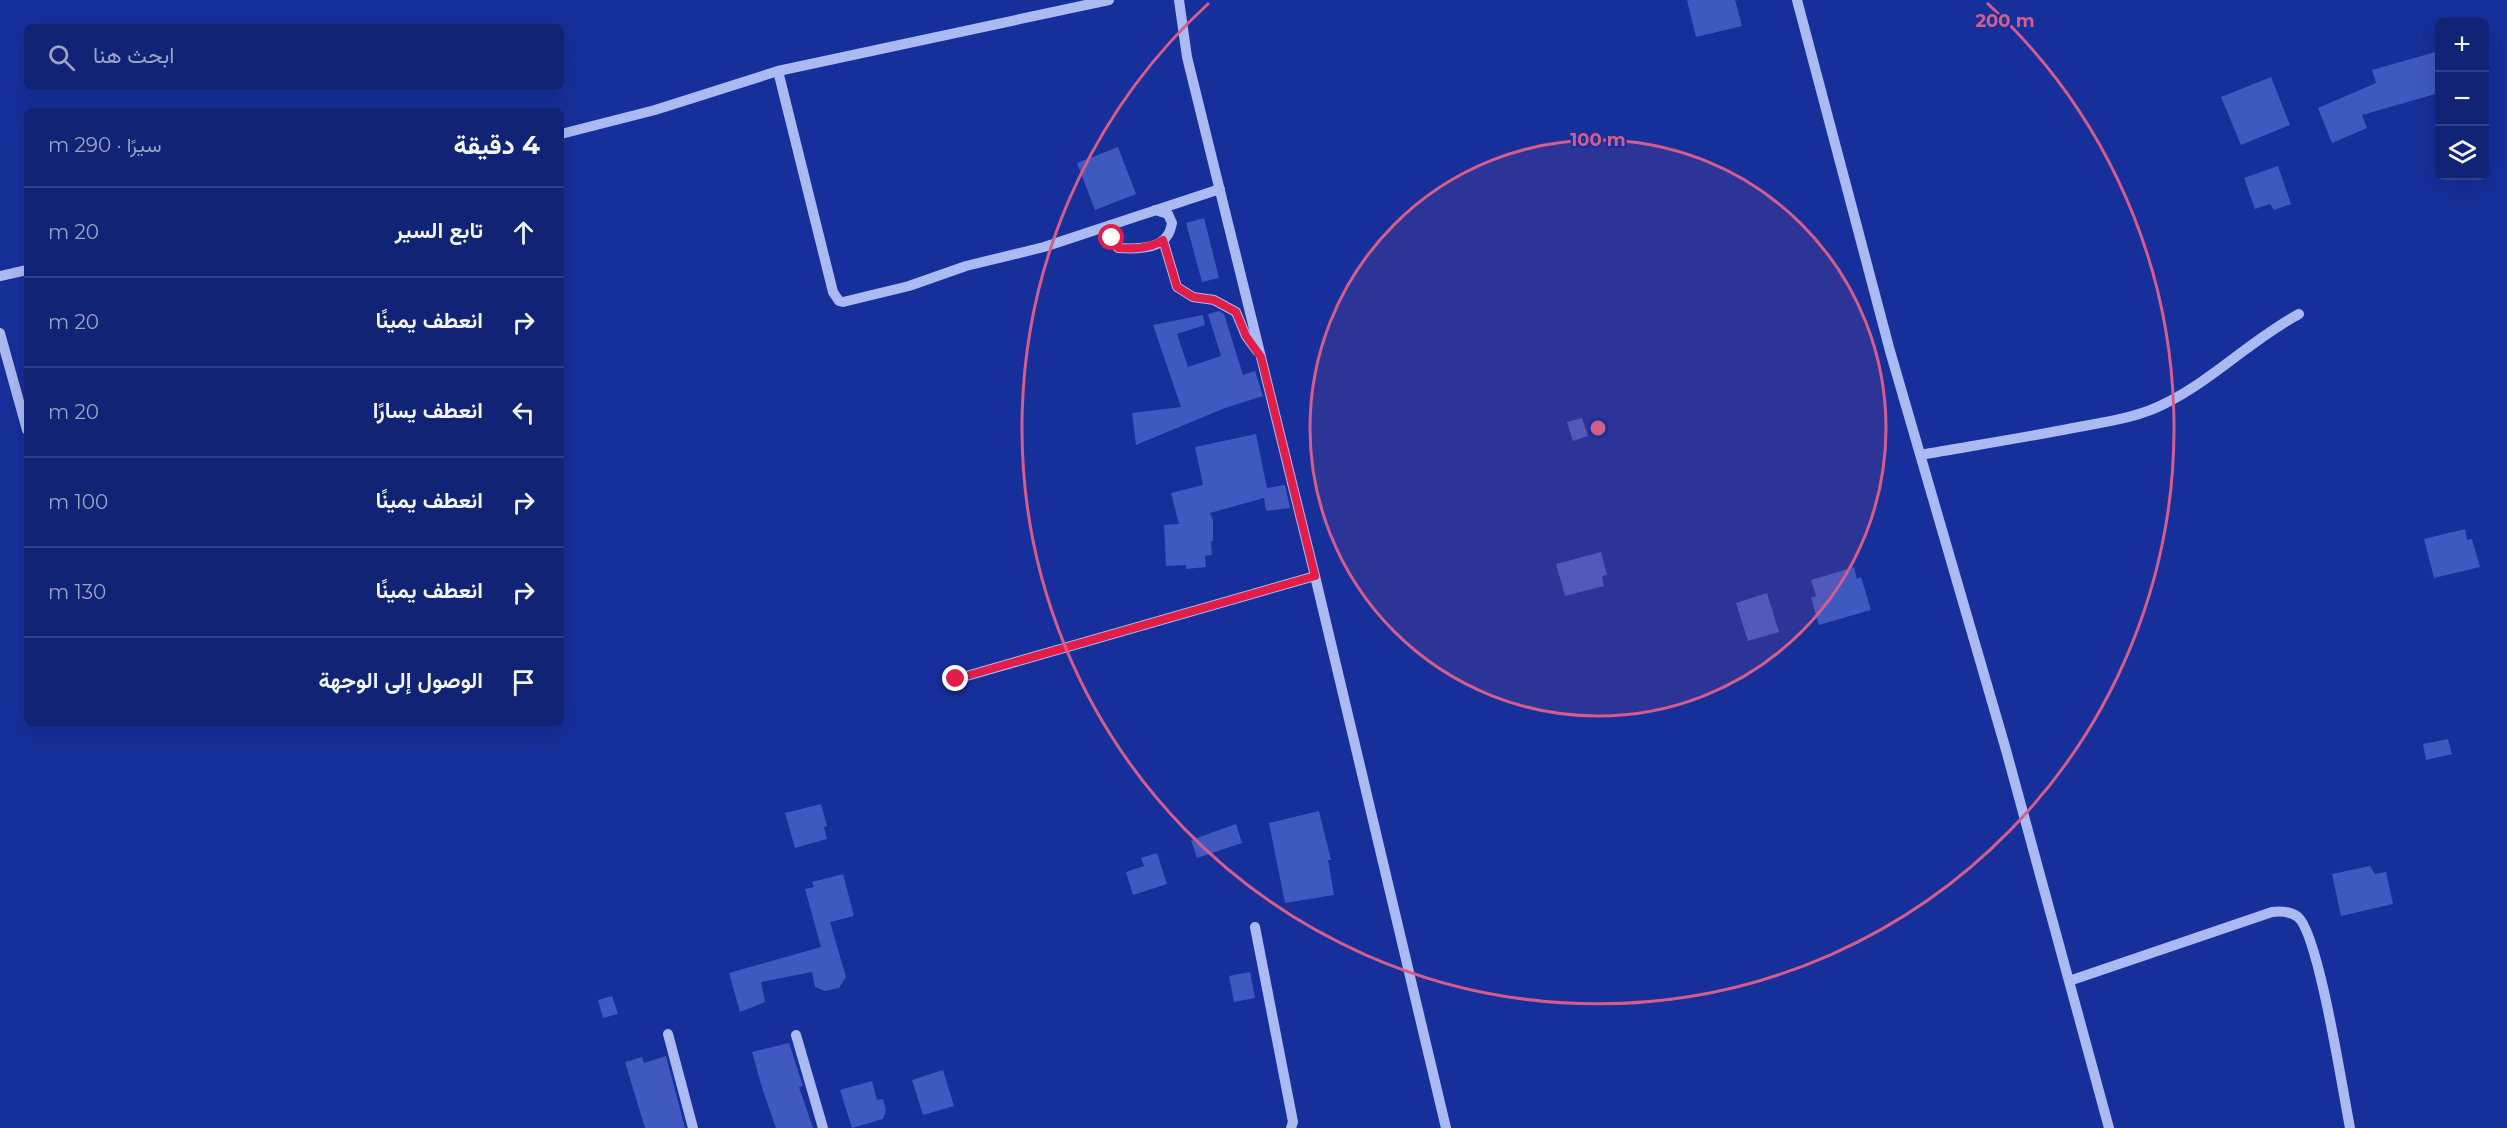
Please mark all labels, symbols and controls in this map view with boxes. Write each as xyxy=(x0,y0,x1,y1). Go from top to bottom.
text: 200 m xyxy=(1975,10,2035,32)
map controls xyxy=(2435,18,2489,180)
button: + xyxy=(2435,18,2489,72)
search box xyxy=(24,24,564,90)
icon: search xyxy=(45,41,78,74)
text: ابحث هنا xyxy=(93,42,174,69)
button: − xyxy=(2435,72,2489,126)
button: layers xyxy=(2435,126,2489,180)
text: 4 دقيقة xyxy=(453,129,540,161)
text: 100 m xyxy=(1570,129,1626,151)
text: سيرًا · 290 m xyxy=(48,133,162,157)
icon: ahead xyxy=(507,216,540,249)
text: تابع السير xyxy=(395,217,483,244)
text: 20 m xyxy=(48,220,99,244)
route start xyxy=(1098,224,1124,250)
icon: right xyxy=(507,306,540,339)
text: انعطف يمينًا xyxy=(375,307,483,334)
text: 20 m xyxy=(48,310,99,334)
icon: left xyxy=(507,396,540,429)
text: انعطف يسارًا xyxy=(373,397,483,424)
text: 20 m xyxy=(48,400,99,424)
centre of rings xyxy=(1588,418,1608,438)
icon: right xyxy=(507,486,540,519)
text: انعطف يمينًا xyxy=(375,487,483,514)
text: 100 m xyxy=(48,490,108,514)
icon: right xyxy=(507,576,540,609)
text: انعطف يمينًا xyxy=(375,577,483,604)
text: 130 m xyxy=(48,580,106,604)
route end xyxy=(942,665,968,691)
icon: arrive xyxy=(507,666,540,699)
text: الوصول إلى الوجهة xyxy=(318,667,483,694)

